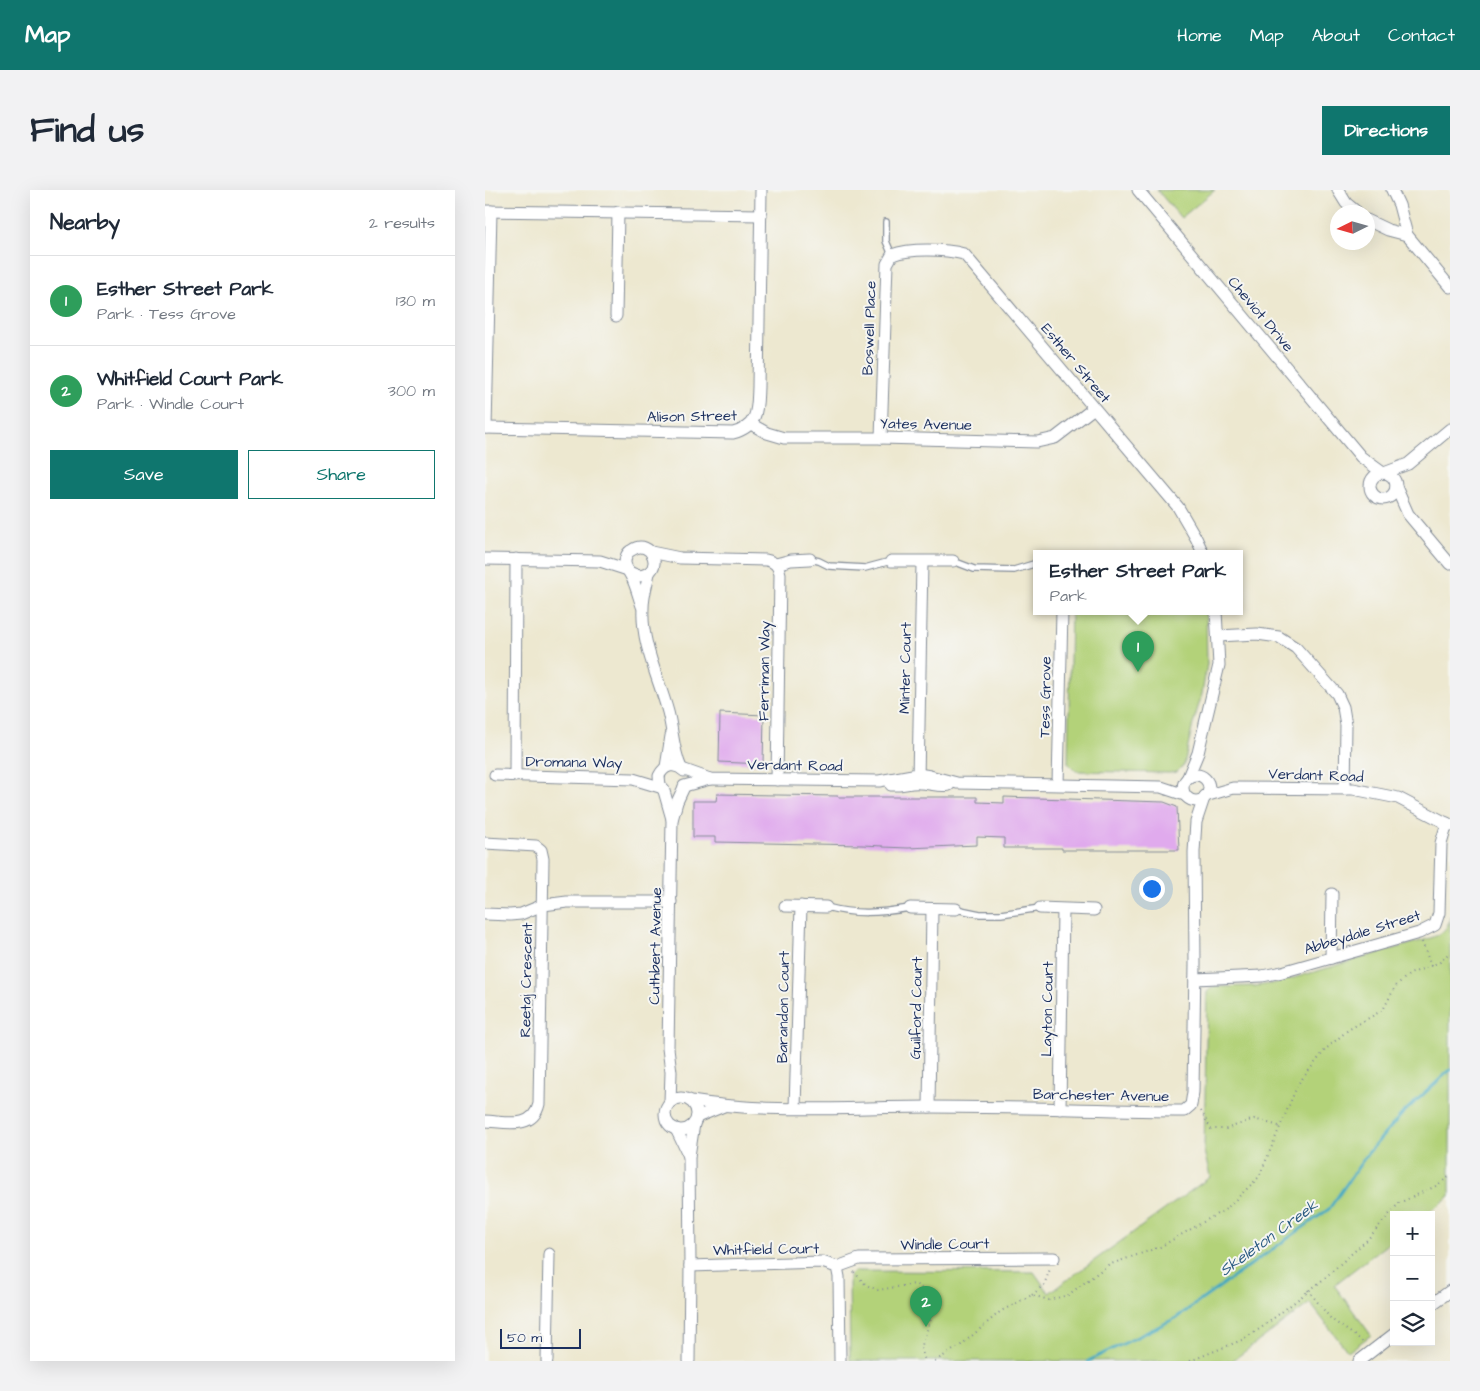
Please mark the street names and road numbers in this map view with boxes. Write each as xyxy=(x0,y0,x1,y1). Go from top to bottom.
street label: Cheviot Drive xyxy=(1223,272,1299,357)
street label: Boswell Place xyxy=(857,280,882,376)
street label: Esther Street xyxy=(1036,319,1115,408)
street label: Alison Street xyxy=(647,405,737,428)
street label: Yates Avenue xyxy=(880,413,972,436)
street label: Ferriman Way xyxy=(753,621,777,721)
street label: Minter Court xyxy=(894,622,917,714)
street label: Tess Grove xyxy=(1034,656,1057,738)
street label: Dromana Way xyxy=(525,751,623,775)
street label: Verdant Road xyxy=(747,754,843,777)
street label: Verdant Road xyxy=(1268,763,1364,788)
street label: Cuthbert Avenue xyxy=(644,887,667,1005)
street label: Abbeydale Street xyxy=(1301,905,1423,961)
street label: Reetaj Crescent xyxy=(515,922,538,1038)
street label: Barandon Court xyxy=(772,951,795,1063)
street label: Guilford Court xyxy=(905,956,928,1060)
street label: Layton Court xyxy=(1036,961,1060,1057)
street label: Barchester Avenue xyxy=(1033,1084,1169,1107)
street label: Windle Court xyxy=(900,1233,990,1256)
street label: Whitfield Court xyxy=(713,1238,819,1261)

